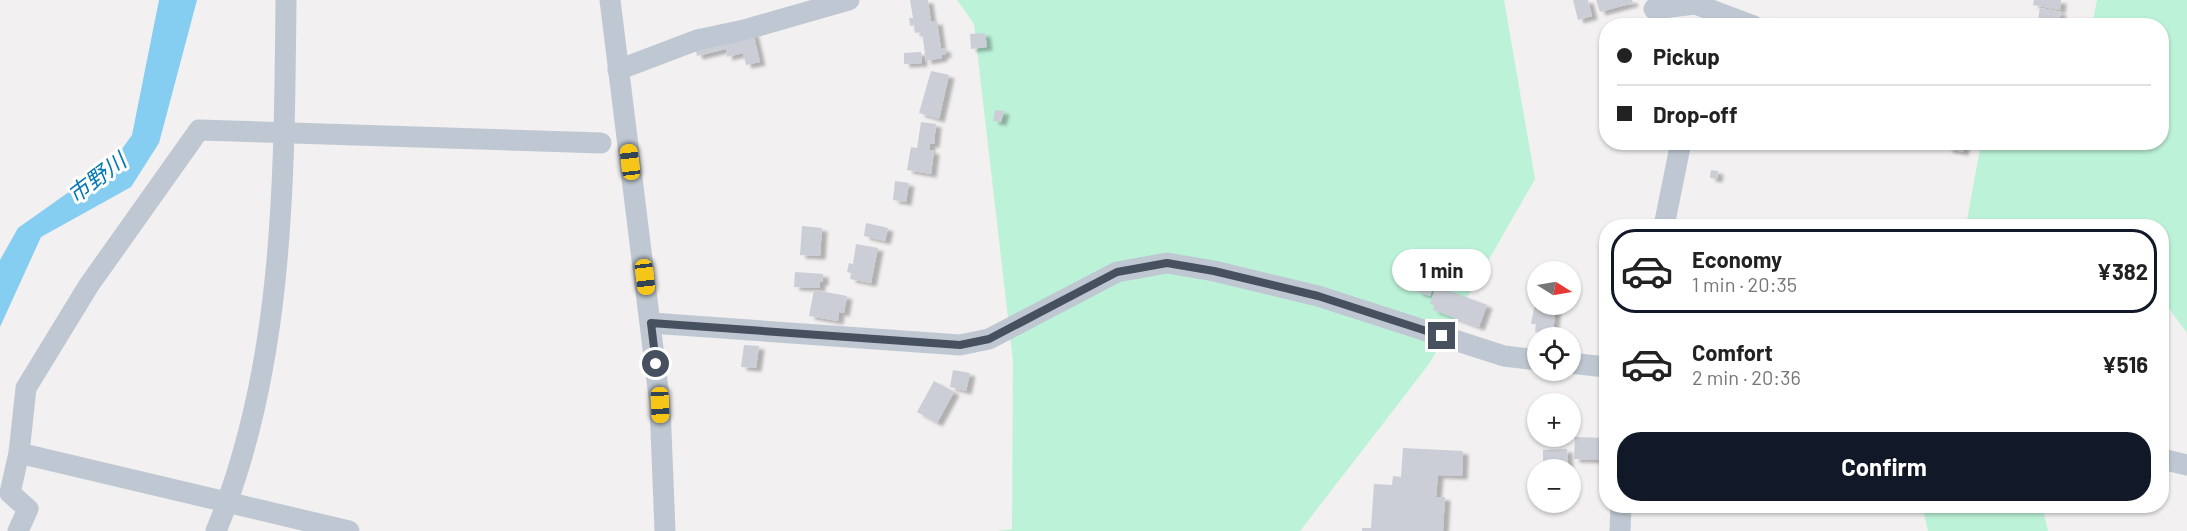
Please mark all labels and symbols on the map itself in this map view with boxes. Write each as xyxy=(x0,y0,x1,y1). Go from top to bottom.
car xyxy=(619,143,641,181)
water label: 市野川 xyxy=(62,146,132,207)
callout: 1 min xyxy=(1392,249,1492,291)
car xyxy=(634,258,656,296)
north arrow xyxy=(1527,261,1581,315)
route end xyxy=(1428,322,1455,349)
route start xyxy=(642,350,669,377)
car xyxy=(650,387,670,423)

